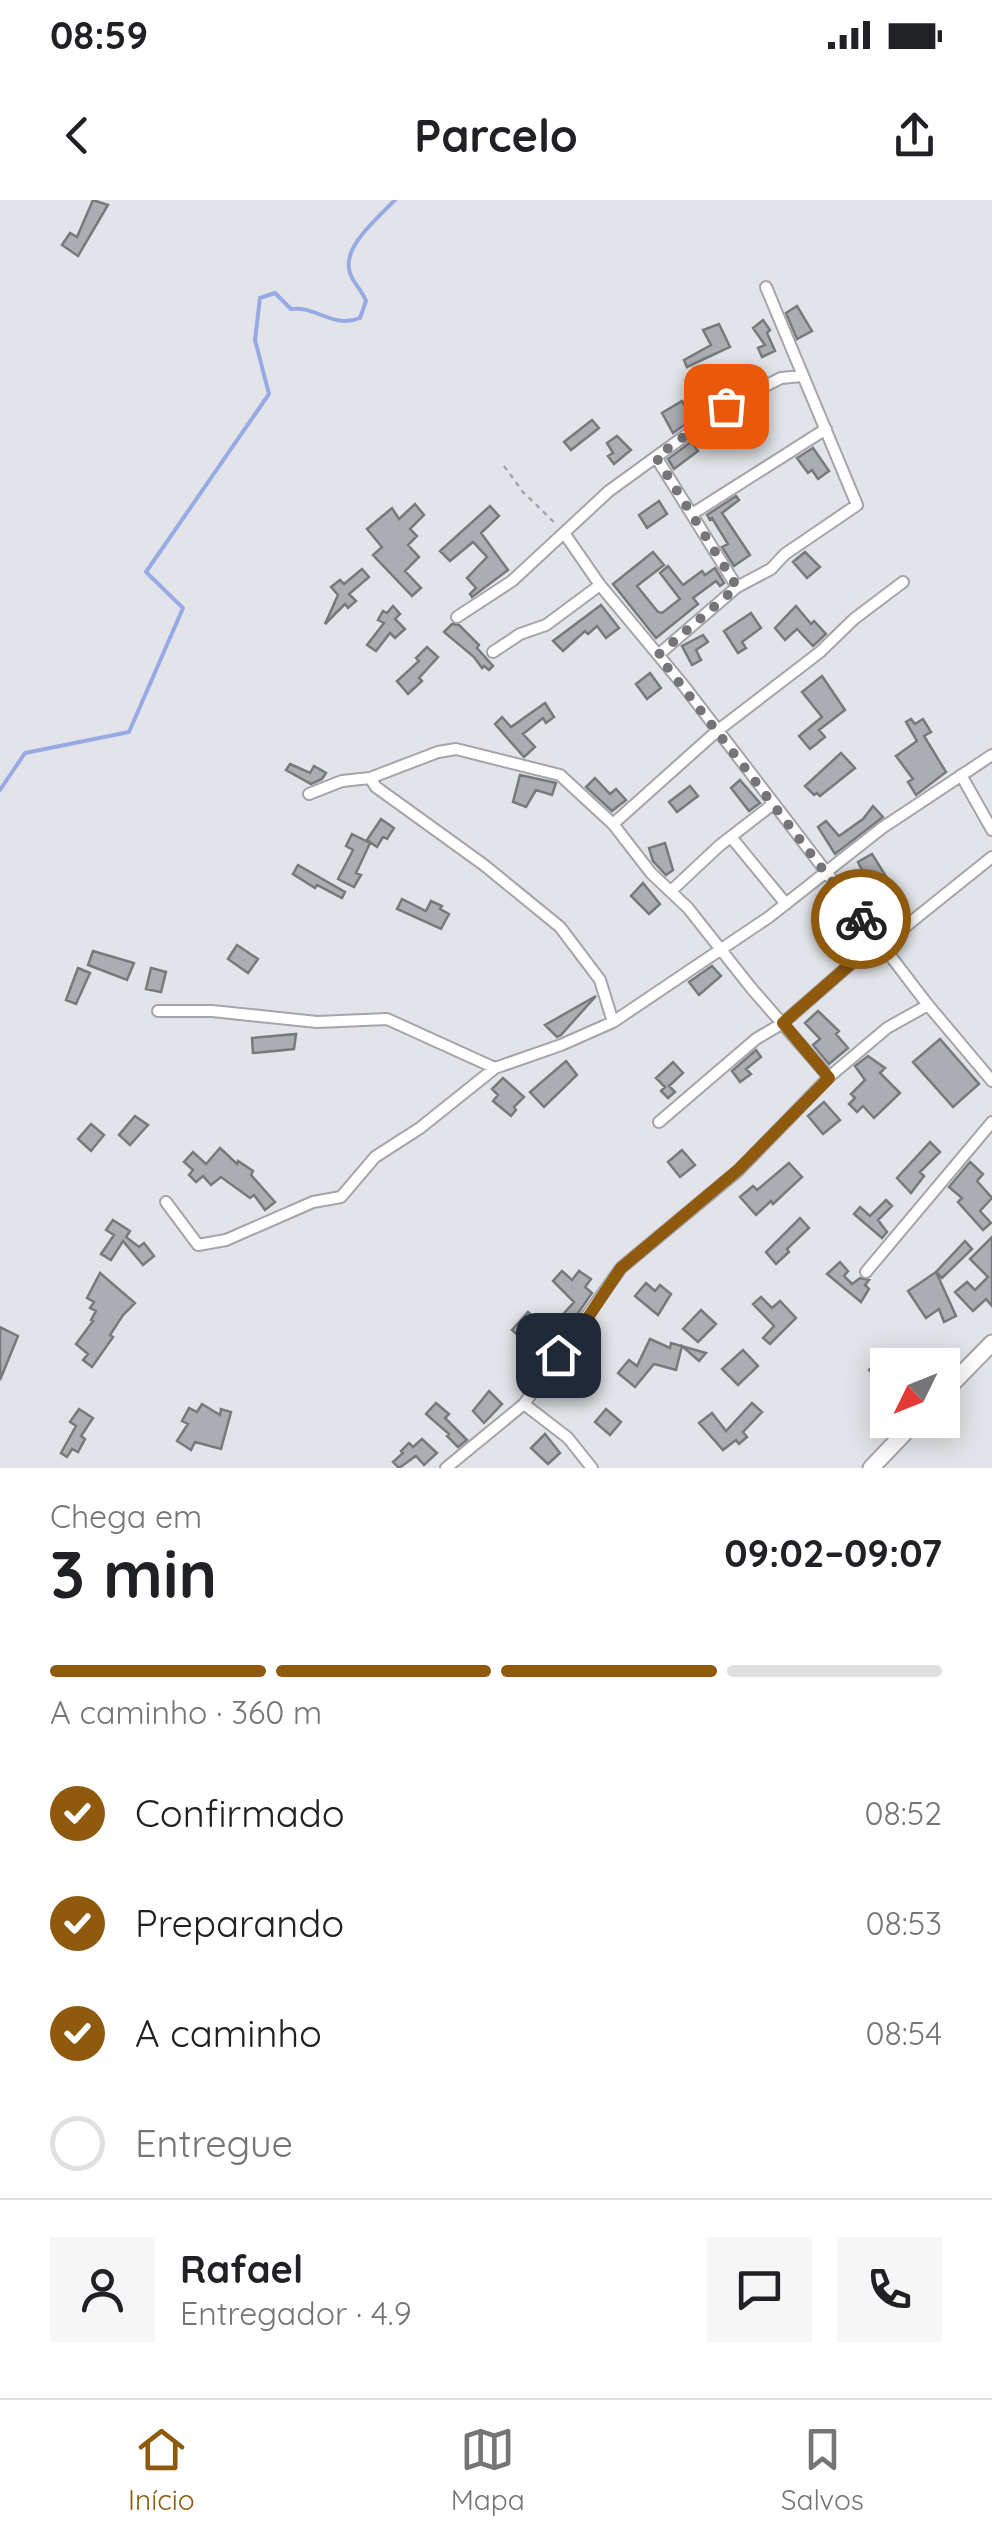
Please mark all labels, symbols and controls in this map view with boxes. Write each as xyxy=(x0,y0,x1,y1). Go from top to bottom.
text: 08:59 xyxy=(50,11,148,59)
text: Parcelo xyxy=(414,107,578,163)
icon: back xyxy=(50,108,105,163)
icon: share xyxy=(887,108,942,163)
pin xyxy=(684,364,769,449)
icon: bag xyxy=(699,379,754,434)
courier xyxy=(811,869,911,969)
icon: bike xyxy=(834,892,889,947)
pin xyxy=(516,1313,601,1398)
icon: home xyxy=(531,1328,586,1383)
north arrow xyxy=(870,1348,960,1438)
map controls xyxy=(870,1348,960,1438)
text: Chega em xyxy=(50,1496,202,1536)
text: 09:02–09:07 xyxy=(724,1529,942,1577)
text: 3 min xyxy=(50,1533,217,1614)
text: A caminho · 360 m xyxy=(50,1692,322,1732)
icon: check xyxy=(50,1786,105,1841)
text: Confirmado xyxy=(135,1789,345,1837)
text: 08:52 xyxy=(865,1793,942,1833)
icon: check xyxy=(50,1896,105,1951)
text: Preparando xyxy=(135,1899,344,1947)
text: 08:53 xyxy=(865,1903,942,1943)
icon: check xyxy=(50,2006,105,2061)
text: A caminho xyxy=(135,2009,322,2057)
text: 08:54 xyxy=(865,2013,942,2053)
text: Entregue xyxy=(135,2119,293,2167)
button: person xyxy=(50,2237,155,2342)
button: chat xyxy=(707,2237,812,2342)
button: phone xyxy=(837,2237,942,2342)
text: Rafael xyxy=(180,2245,303,2293)
text: Entregador · 4.9 xyxy=(180,2293,412,2333)
tab: Início xyxy=(128,2422,195,2517)
tab: Mapa xyxy=(451,2422,525,2517)
tab: Salvos xyxy=(781,2422,864,2517)

